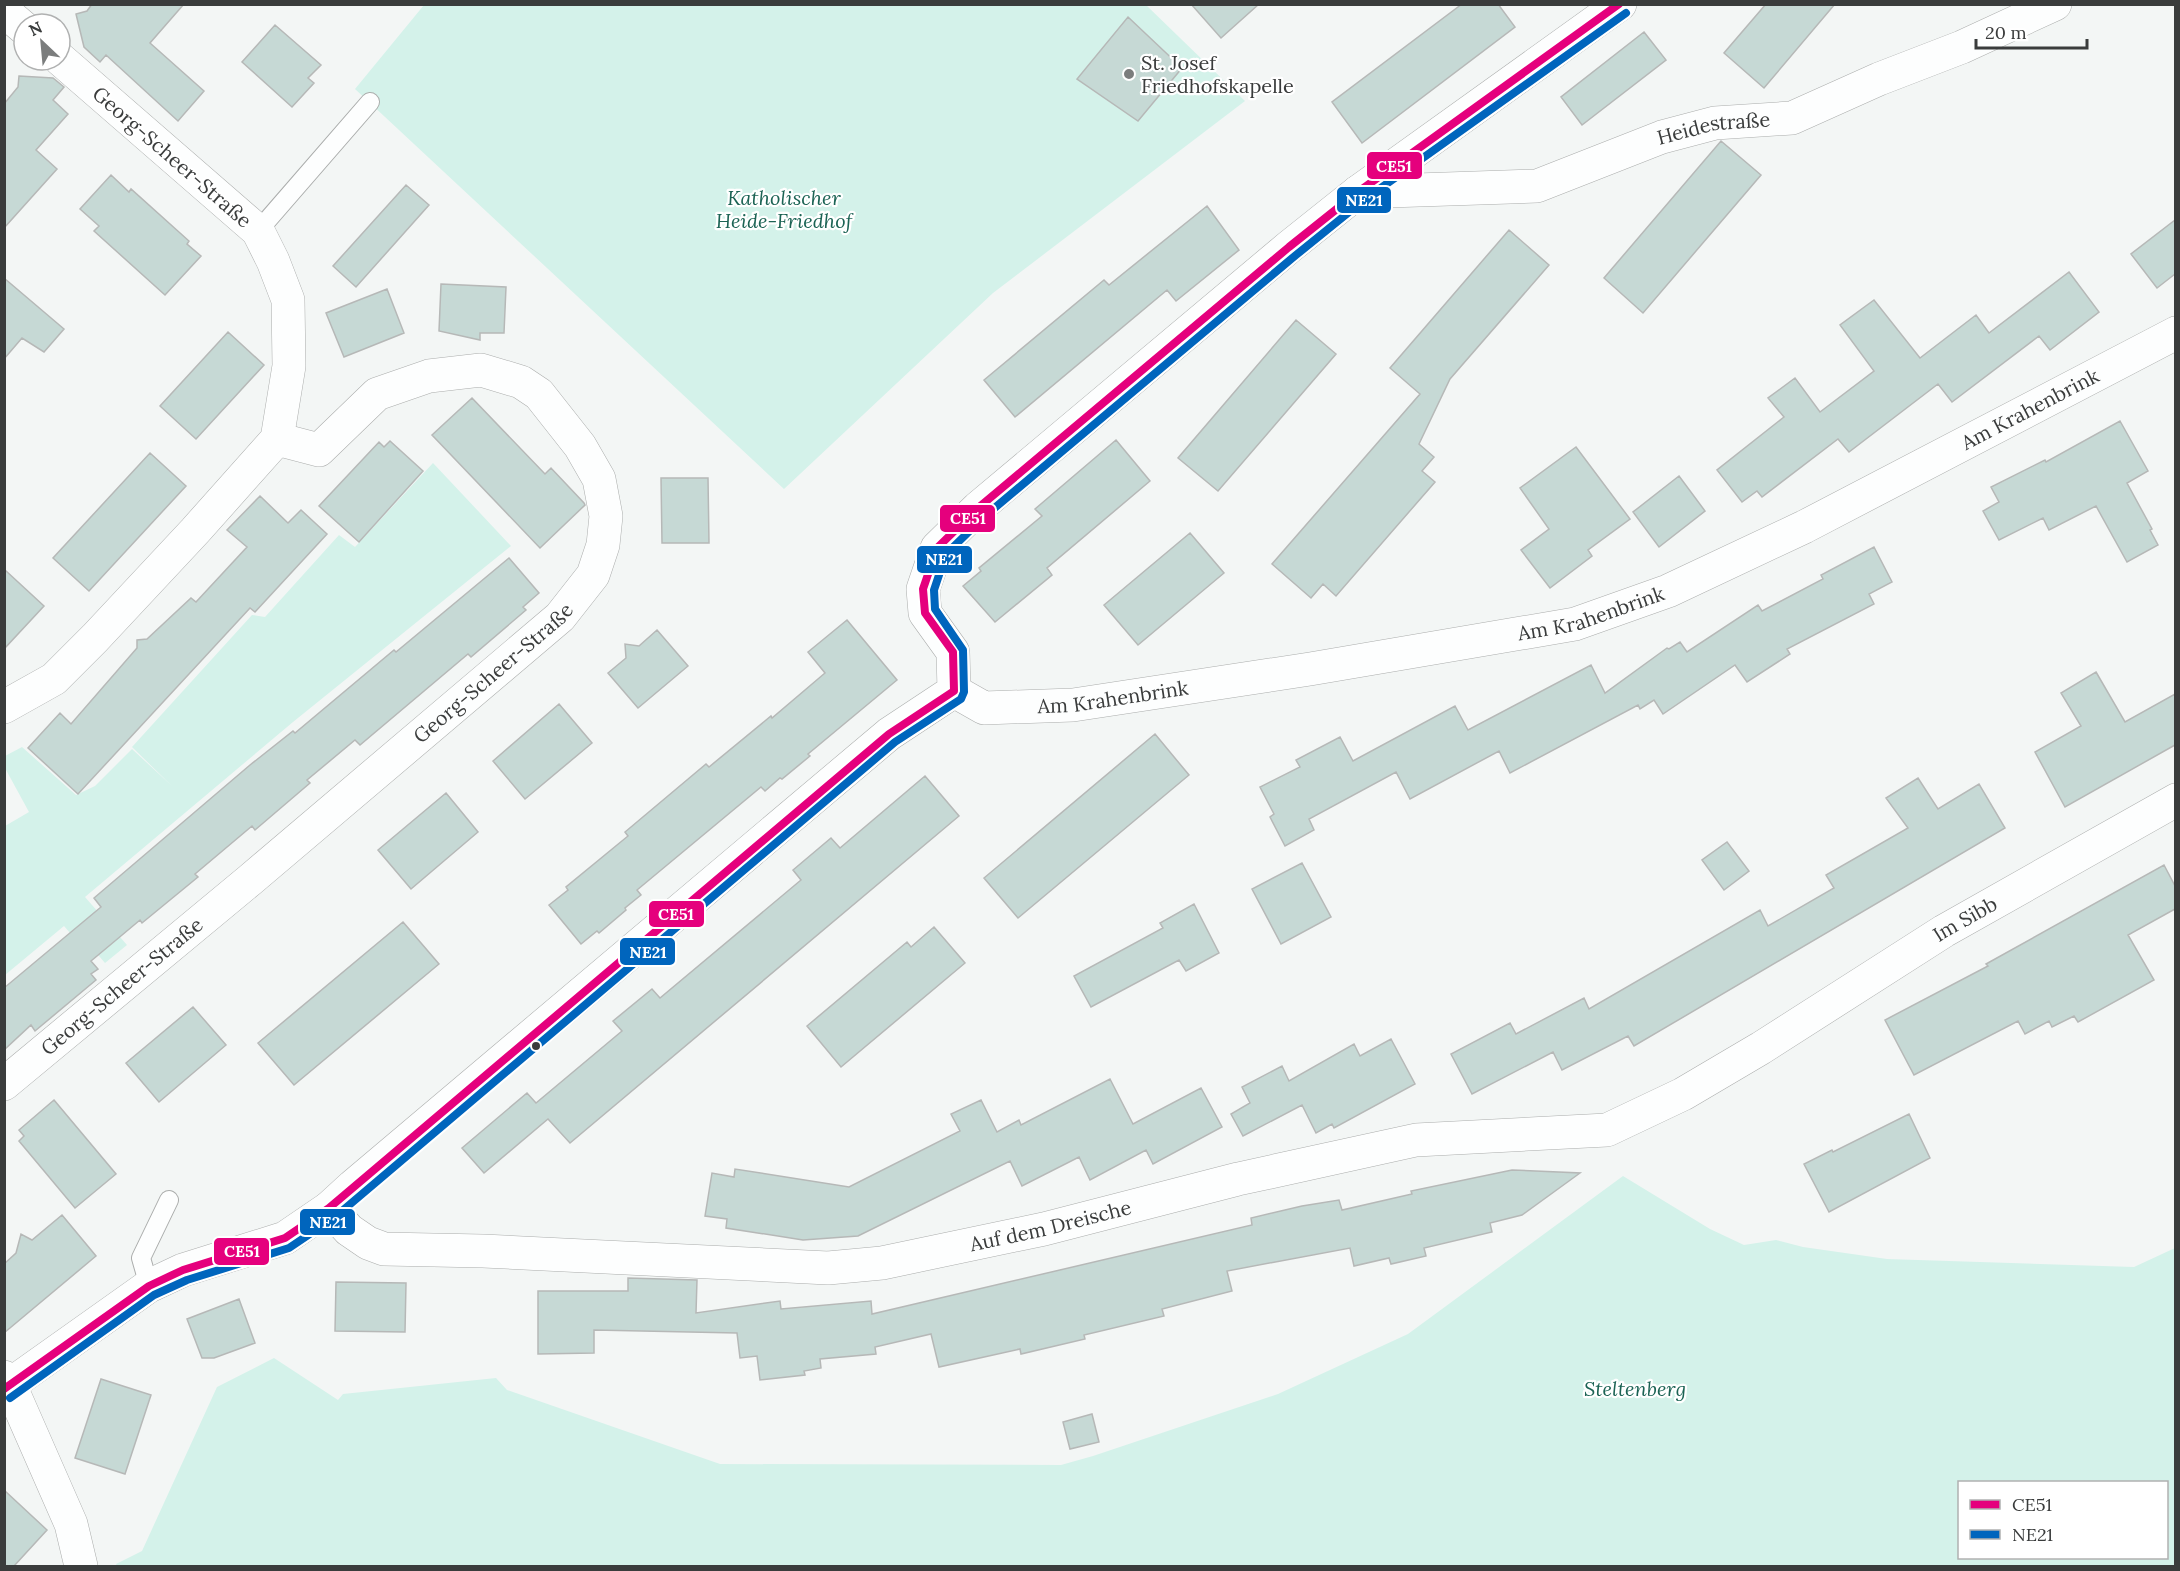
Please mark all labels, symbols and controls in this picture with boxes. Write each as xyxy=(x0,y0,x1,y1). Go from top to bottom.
north arrow xyxy=(12,12,72,72)
scale bar xyxy=(1976,12,2087,50)
text: N xyxy=(25,17,45,40)
text: 20 m xyxy=(1985,21,2027,44)
place label: St. Josef Friedhofskapelle xyxy=(1141,50,1294,98)
marker: St. Josef Friedhofskapelle xyxy=(1122,67,1136,81)
street label: Georg-Scheer-Straße xyxy=(88,81,257,233)
street label: Heidestraße xyxy=(1654,106,1771,150)
line badge: CE51 xyxy=(1366,151,1423,180)
text: CE51 xyxy=(1376,156,1412,176)
park label: Katholischer Heide-Friedhof xyxy=(716,185,854,233)
line badge: NE21 xyxy=(1336,186,1392,214)
text: NE21 xyxy=(1345,190,1383,210)
street label: Am Krahenbrink xyxy=(1956,362,2103,455)
line badge: CE51 xyxy=(939,504,996,533)
text: CE51 xyxy=(950,508,986,528)
line badge: NE21 xyxy=(916,545,973,574)
text: NE21 xyxy=(925,549,963,569)
street label: Am Krahenbrink xyxy=(1515,580,1668,646)
street label: Georg-Scheer-Straße xyxy=(408,598,578,748)
street label: Am Krahenbrink xyxy=(1036,675,1190,718)
street label: Im Sibb xyxy=(1928,891,2001,947)
line badge: CE51 xyxy=(648,900,705,928)
text: CE51 xyxy=(658,904,694,924)
street label: Georg-Scheer-Straße xyxy=(35,912,208,1060)
line badge: NE21 xyxy=(619,937,676,966)
text: NE21 xyxy=(629,942,667,962)
unlabelled marker xyxy=(530,1040,542,1052)
street label: Auf dem Dreische xyxy=(966,1194,1134,1256)
line badge: NE21 xyxy=(299,1208,356,1236)
text: NE21 xyxy=(309,1212,347,1232)
line badge: CE51 xyxy=(213,1237,270,1266)
text: CE51 xyxy=(224,1241,260,1261)
park label: Steltenberg xyxy=(1584,1376,1686,1401)
legend xyxy=(1958,1481,2168,1559)
text: CE51 xyxy=(2012,1493,2052,1516)
text: NE21 xyxy=(2012,1523,2053,1546)

